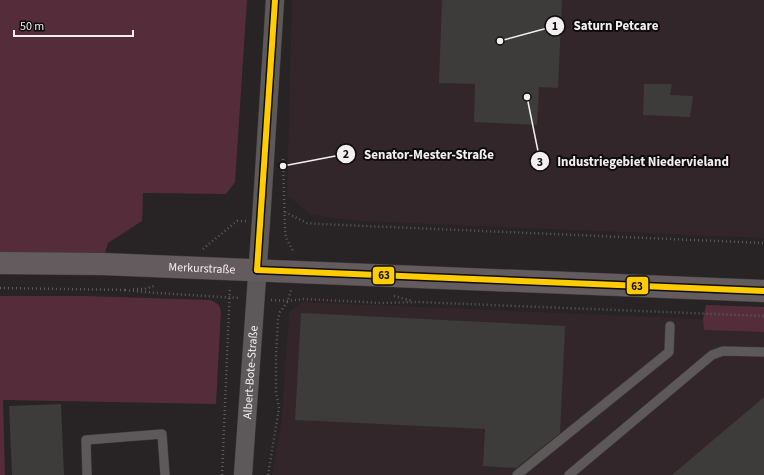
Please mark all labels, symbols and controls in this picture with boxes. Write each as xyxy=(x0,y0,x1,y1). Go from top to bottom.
scale bar xyxy=(14,12,133,38)
callout: Saturn Petcare xyxy=(545,13,666,38)
text: Saturn Petcare xyxy=(574,17,659,35)
text: 50 m xyxy=(20,18,44,35)
text: 1 xyxy=(552,18,558,35)
callout: Senator-Mester-Straße xyxy=(336,142,502,167)
text: 2 xyxy=(343,146,349,163)
text: Senator-Mester-Straße xyxy=(364,146,494,164)
callout: Industriegebiet Niedervieland xyxy=(530,149,737,174)
text: Industriegebiet Niedervieland xyxy=(557,153,729,171)
text: 3 xyxy=(537,154,543,171)
street label: Merkurstraße xyxy=(168,259,236,278)
line badge: 63 xyxy=(372,266,395,285)
text: 63 xyxy=(378,268,390,283)
line badge: 63 xyxy=(626,276,649,295)
text: 63 xyxy=(631,279,643,294)
street label: Albert-Bote-Straße xyxy=(239,325,263,420)

